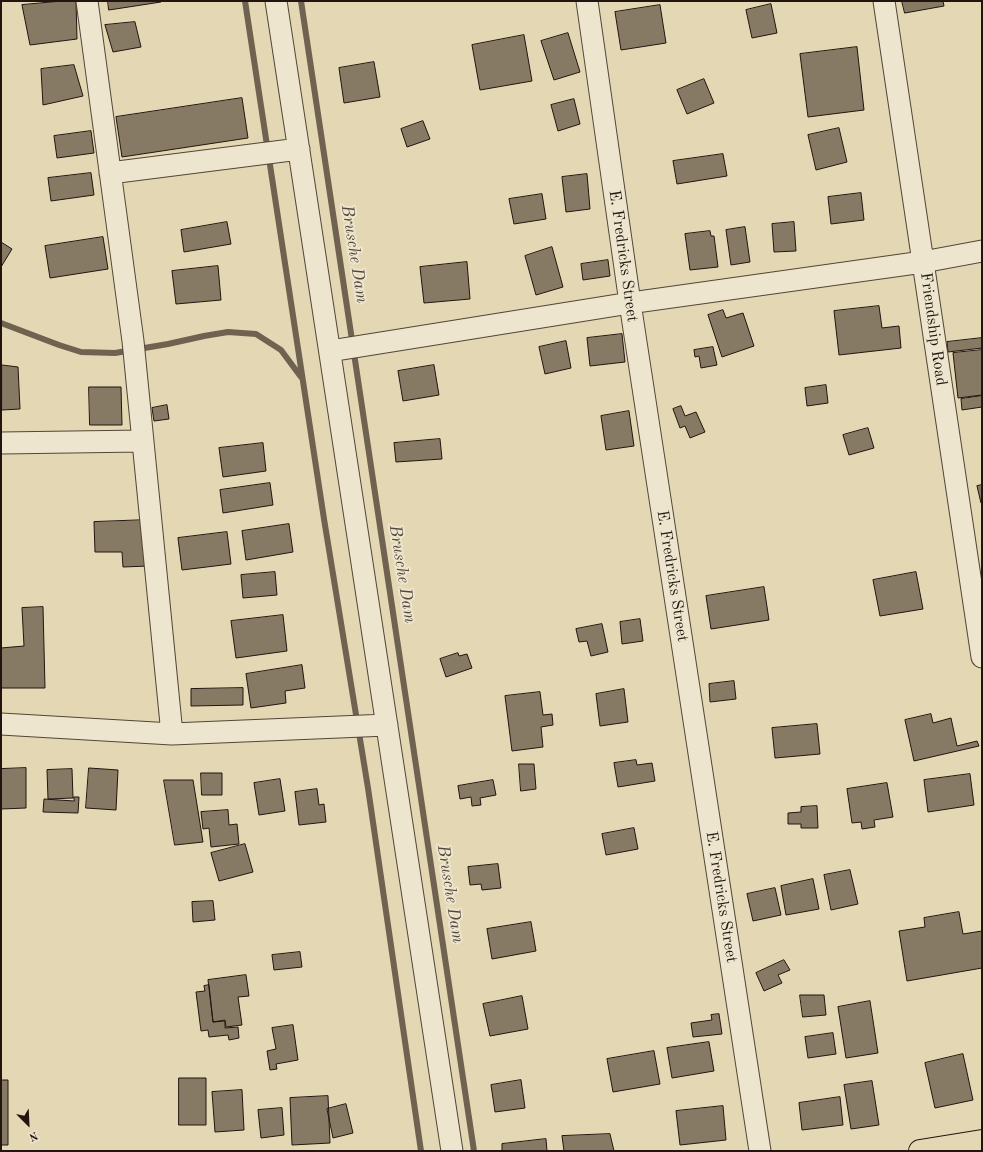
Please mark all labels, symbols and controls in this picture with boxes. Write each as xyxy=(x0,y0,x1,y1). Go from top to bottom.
street label: E. Fredricks Street xyxy=(604,189,642,323)
water label: Brusche Dam xyxy=(336,203,372,305)
street label: Friendship Road xyxy=(916,271,950,387)
street label: E. Fredricks Street xyxy=(652,509,692,643)
water label: Brusche Dam xyxy=(384,523,420,625)
street label: E. Fredricks Street xyxy=(701,830,741,964)
water label: Brusche Dam xyxy=(432,843,468,945)
north arrow xyxy=(8,1104,48,1144)
text: N xyxy=(27,1129,39,1142)

